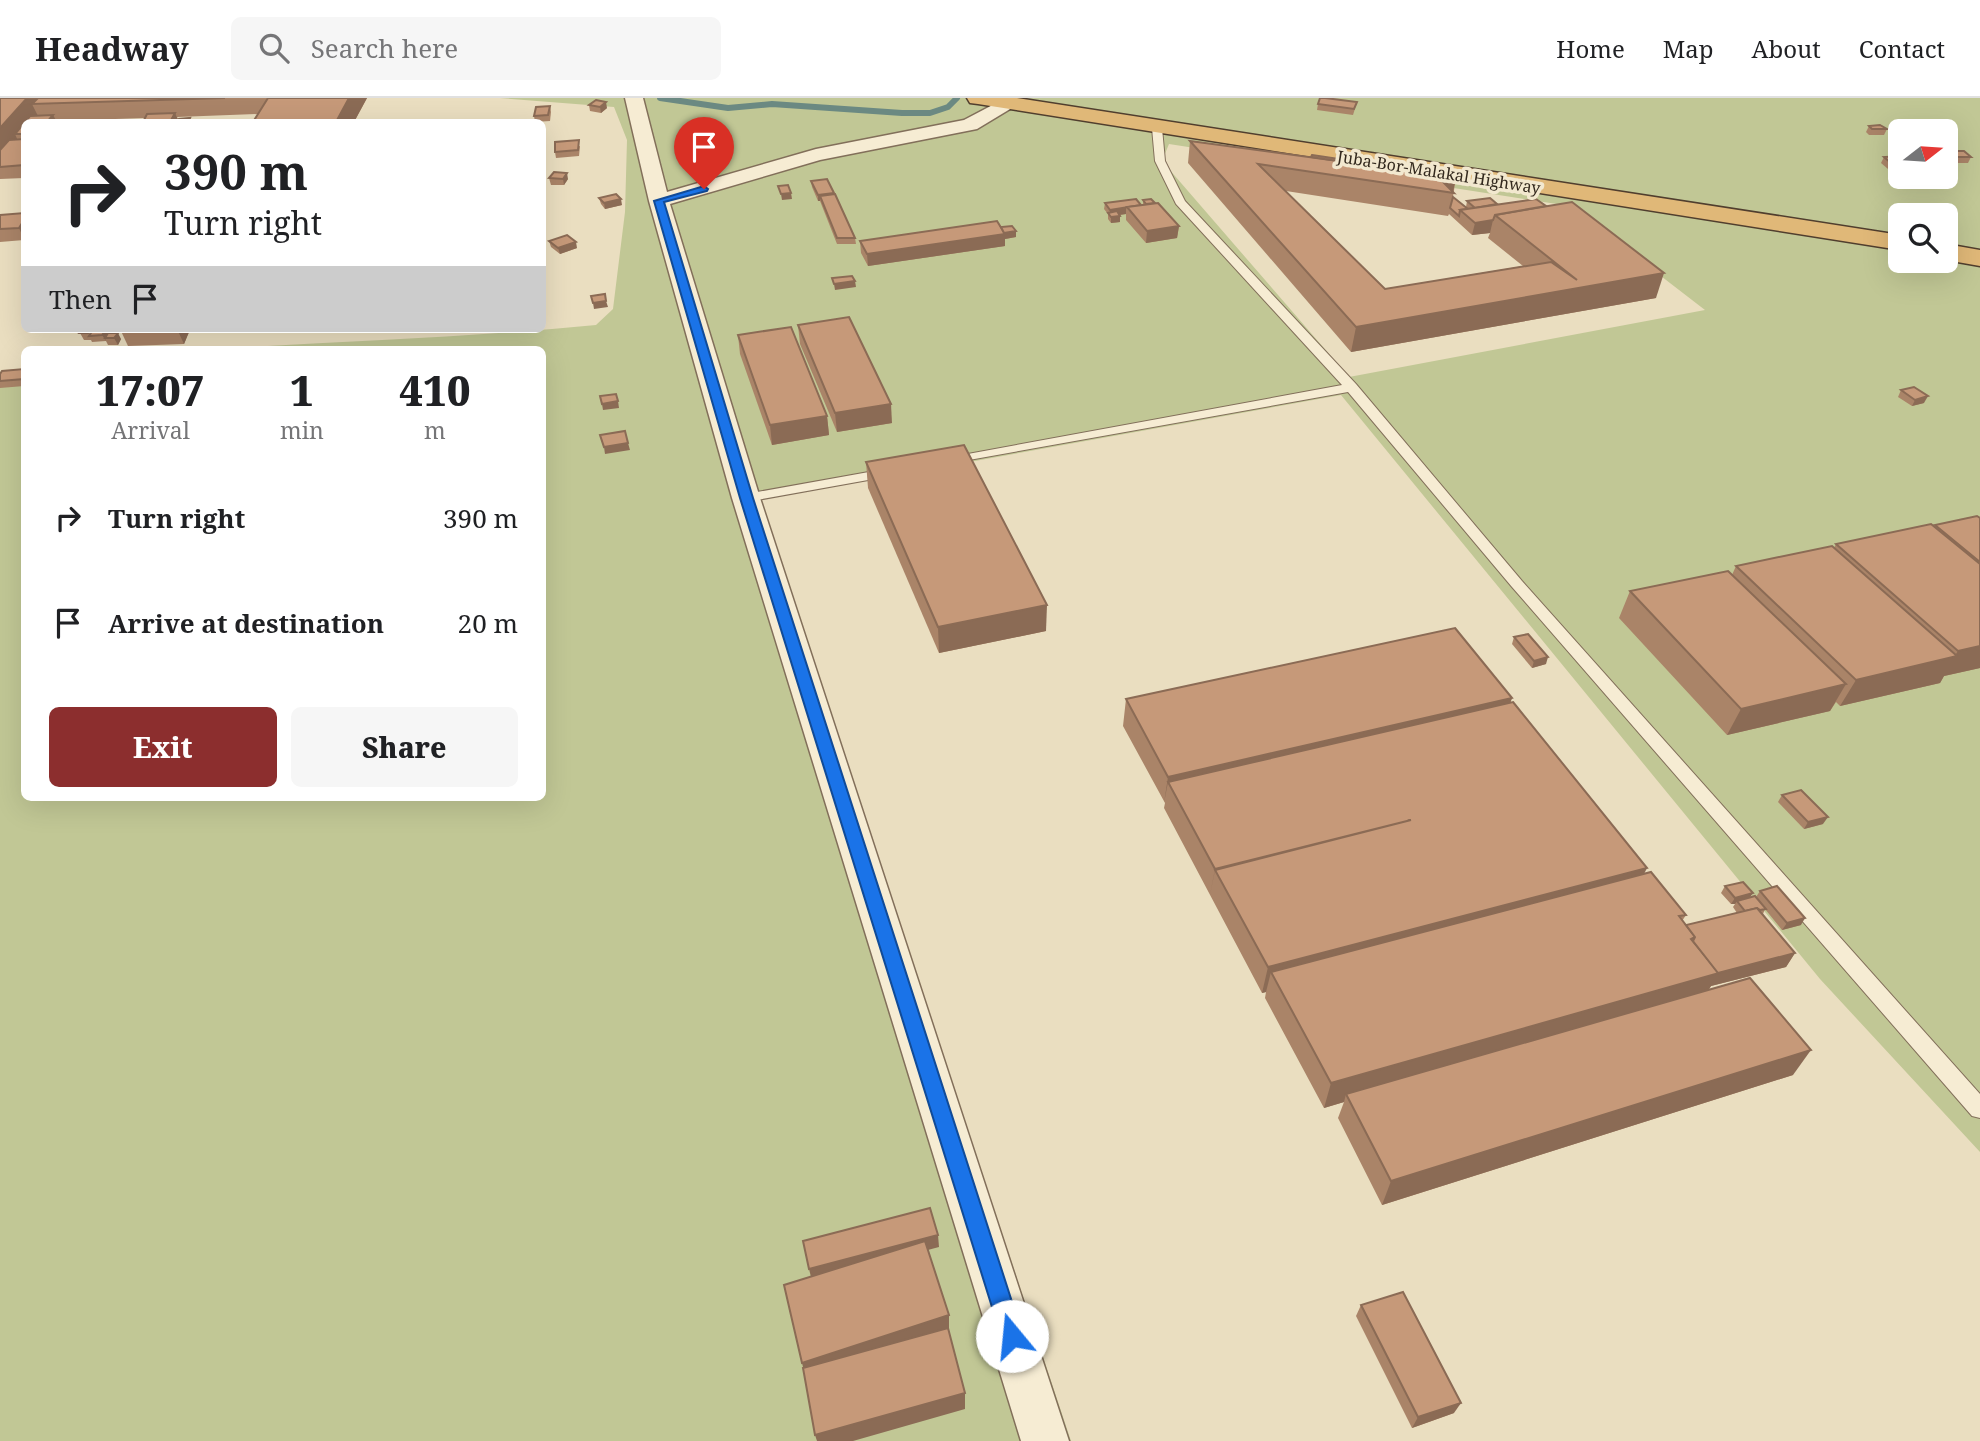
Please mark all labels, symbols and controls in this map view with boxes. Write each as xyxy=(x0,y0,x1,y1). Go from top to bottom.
search box xyxy=(231,17,721,80)
text: Headway xyxy=(35,26,189,71)
icon: search xyxy=(255,29,293,67)
text: Search here xyxy=(311,30,458,66)
text: Home xyxy=(1556,32,1625,65)
text: Map xyxy=(1663,32,1714,65)
text: About xyxy=(1752,32,1821,65)
text: Contact xyxy=(1859,32,1945,65)
pin xyxy=(674,117,734,189)
north arrow xyxy=(1888,119,1958,189)
map controls xyxy=(1888,119,1958,273)
icon: arrive xyxy=(685,128,723,166)
text: 390 m xyxy=(164,138,308,204)
street label: Juba-Bor-Malakal Highway xyxy=(1335,145,1543,199)
icon: right xyxy=(49,147,140,238)
text: Turn right xyxy=(164,201,322,244)
button: search xyxy=(1888,203,1958,273)
icon: arrive xyxy=(126,280,164,318)
text: Then xyxy=(49,281,112,317)
text: 17:07 xyxy=(96,361,205,418)
text: 1 xyxy=(290,361,314,418)
text: 410 xyxy=(399,361,471,418)
text: Arrival xyxy=(111,414,190,446)
text: min xyxy=(280,414,324,446)
text: m xyxy=(424,414,446,446)
icon: right xyxy=(49,499,87,537)
text: Turn right xyxy=(108,500,245,536)
text: 390 m xyxy=(443,500,518,536)
icon: arrive xyxy=(49,604,87,642)
text: Arrive at destination xyxy=(108,605,384,641)
text: 20 m xyxy=(458,605,518,641)
button: Exit xyxy=(49,707,277,787)
button: Share xyxy=(291,707,518,787)
position arrow xyxy=(975,1299,1049,1373)

